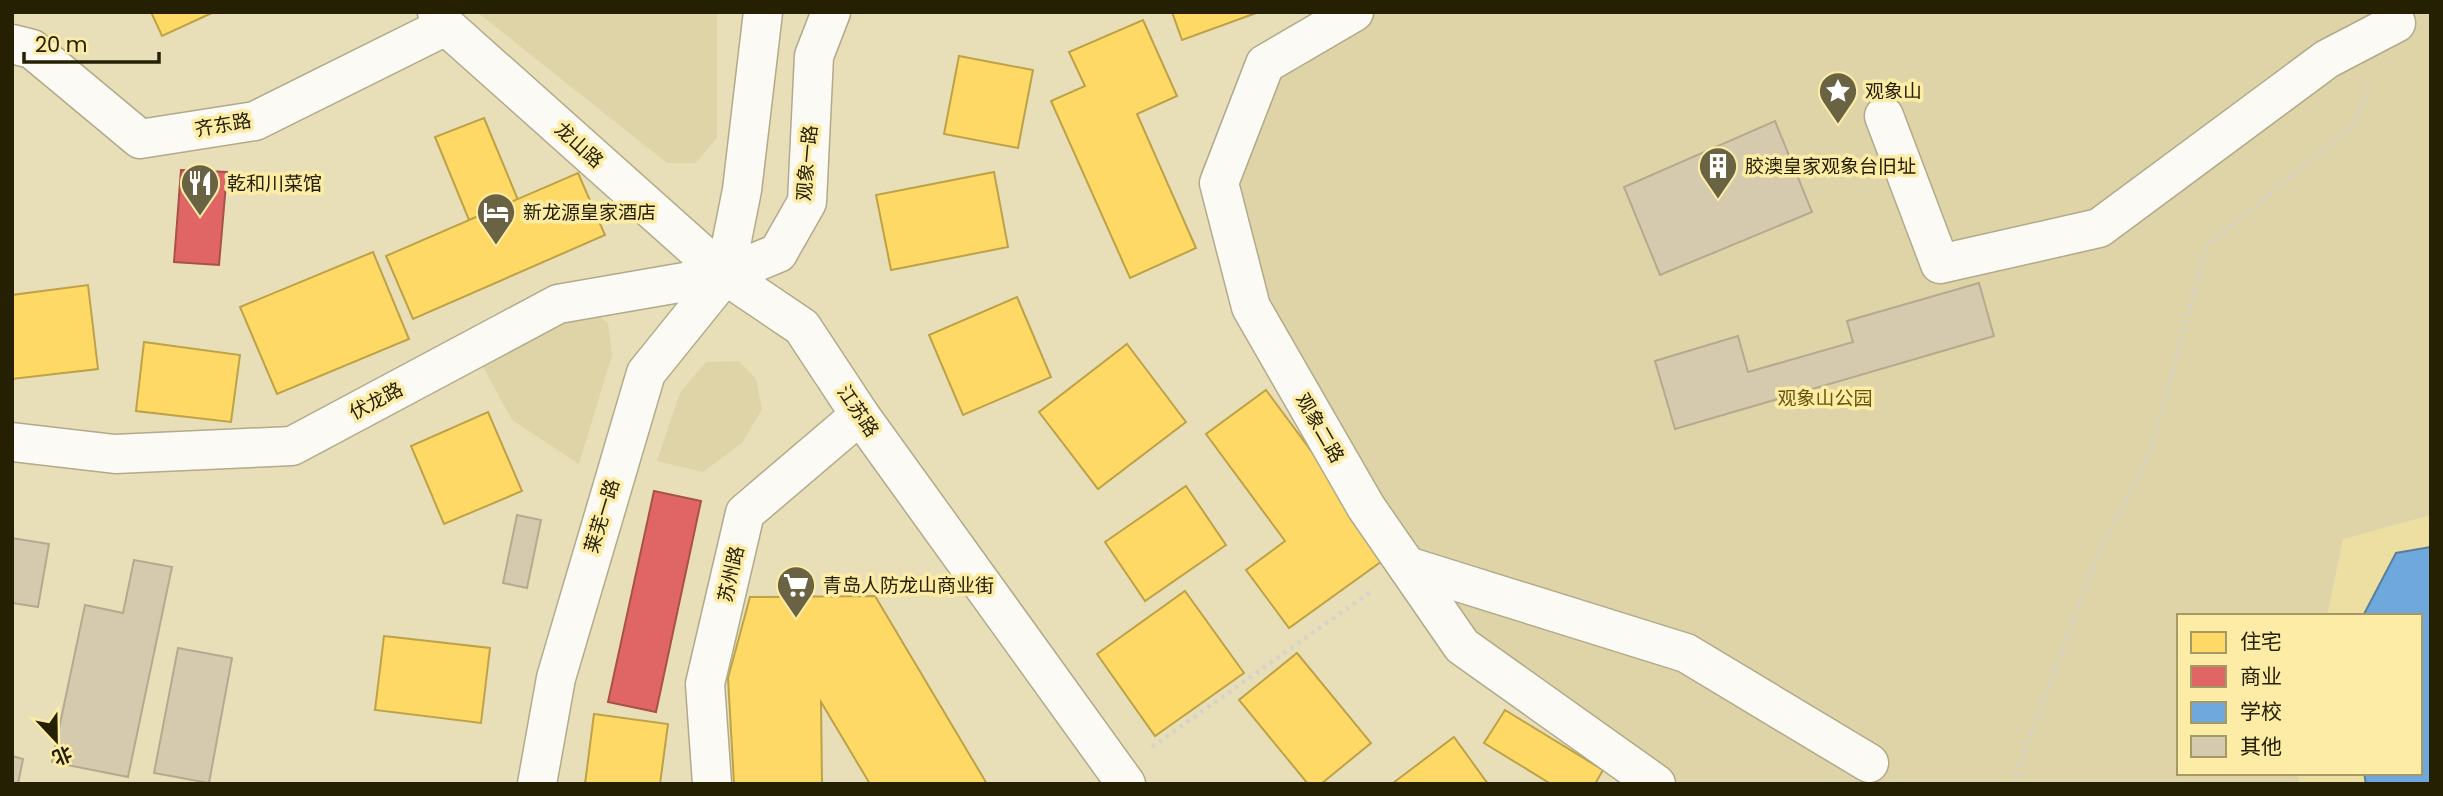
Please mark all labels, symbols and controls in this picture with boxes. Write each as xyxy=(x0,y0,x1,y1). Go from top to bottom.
scale bar xyxy=(24,21,159,65)
text: 20 m xyxy=(35,30,88,59)
place icon: 观象山 xyxy=(1817,70,1859,125)
place label: 观象山 xyxy=(1865,78,1922,105)
street label: 齐东路 xyxy=(193,107,253,143)
street label: 龙山路 xyxy=(549,116,609,174)
street label: 观象一路 xyxy=(790,124,824,202)
building icon: 胶澳皇家观象台旧址 xyxy=(1697,145,1739,200)
place label: 胶澳皇家观象台旧址 xyxy=(1745,153,1916,180)
restaurant icon: 乾和川菜馆 xyxy=(179,162,221,217)
place label: 乾和川菜馆 xyxy=(227,170,322,197)
hotel icon: 新龙源皇家酒店 xyxy=(475,191,517,246)
place label: 新龙源皇家酒店 xyxy=(523,199,656,226)
street label: 伏龙路 xyxy=(344,376,408,426)
street label: 江苏路 xyxy=(831,380,885,442)
park label: 观象山公园 xyxy=(1777,385,1873,412)
street label: 观象二路 xyxy=(1289,388,1351,468)
street label: 莱芜一路 xyxy=(578,476,626,556)
street label: 苏州路 xyxy=(711,543,751,605)
supermarket icon: 青岛人防龙山商业街 xyxy=(775,564,817,619)
place label: 青岛人防龙山商业街 xyxy=(823,572,994,599)
legend xyxy=(2177,614,2422,775)
text: 住宅 xyxy=(2240,627,2282,656)
text: 商业 xyxy=(2240,662,2282,691)
text: 学校 xyxy=(2240,697,2282,726)
north arrow xyxy=(21,705,91,775)
text: 其他 xyxy=(2240,732,2282,761)
text: 北 xyxy=(48,739,76,771)

